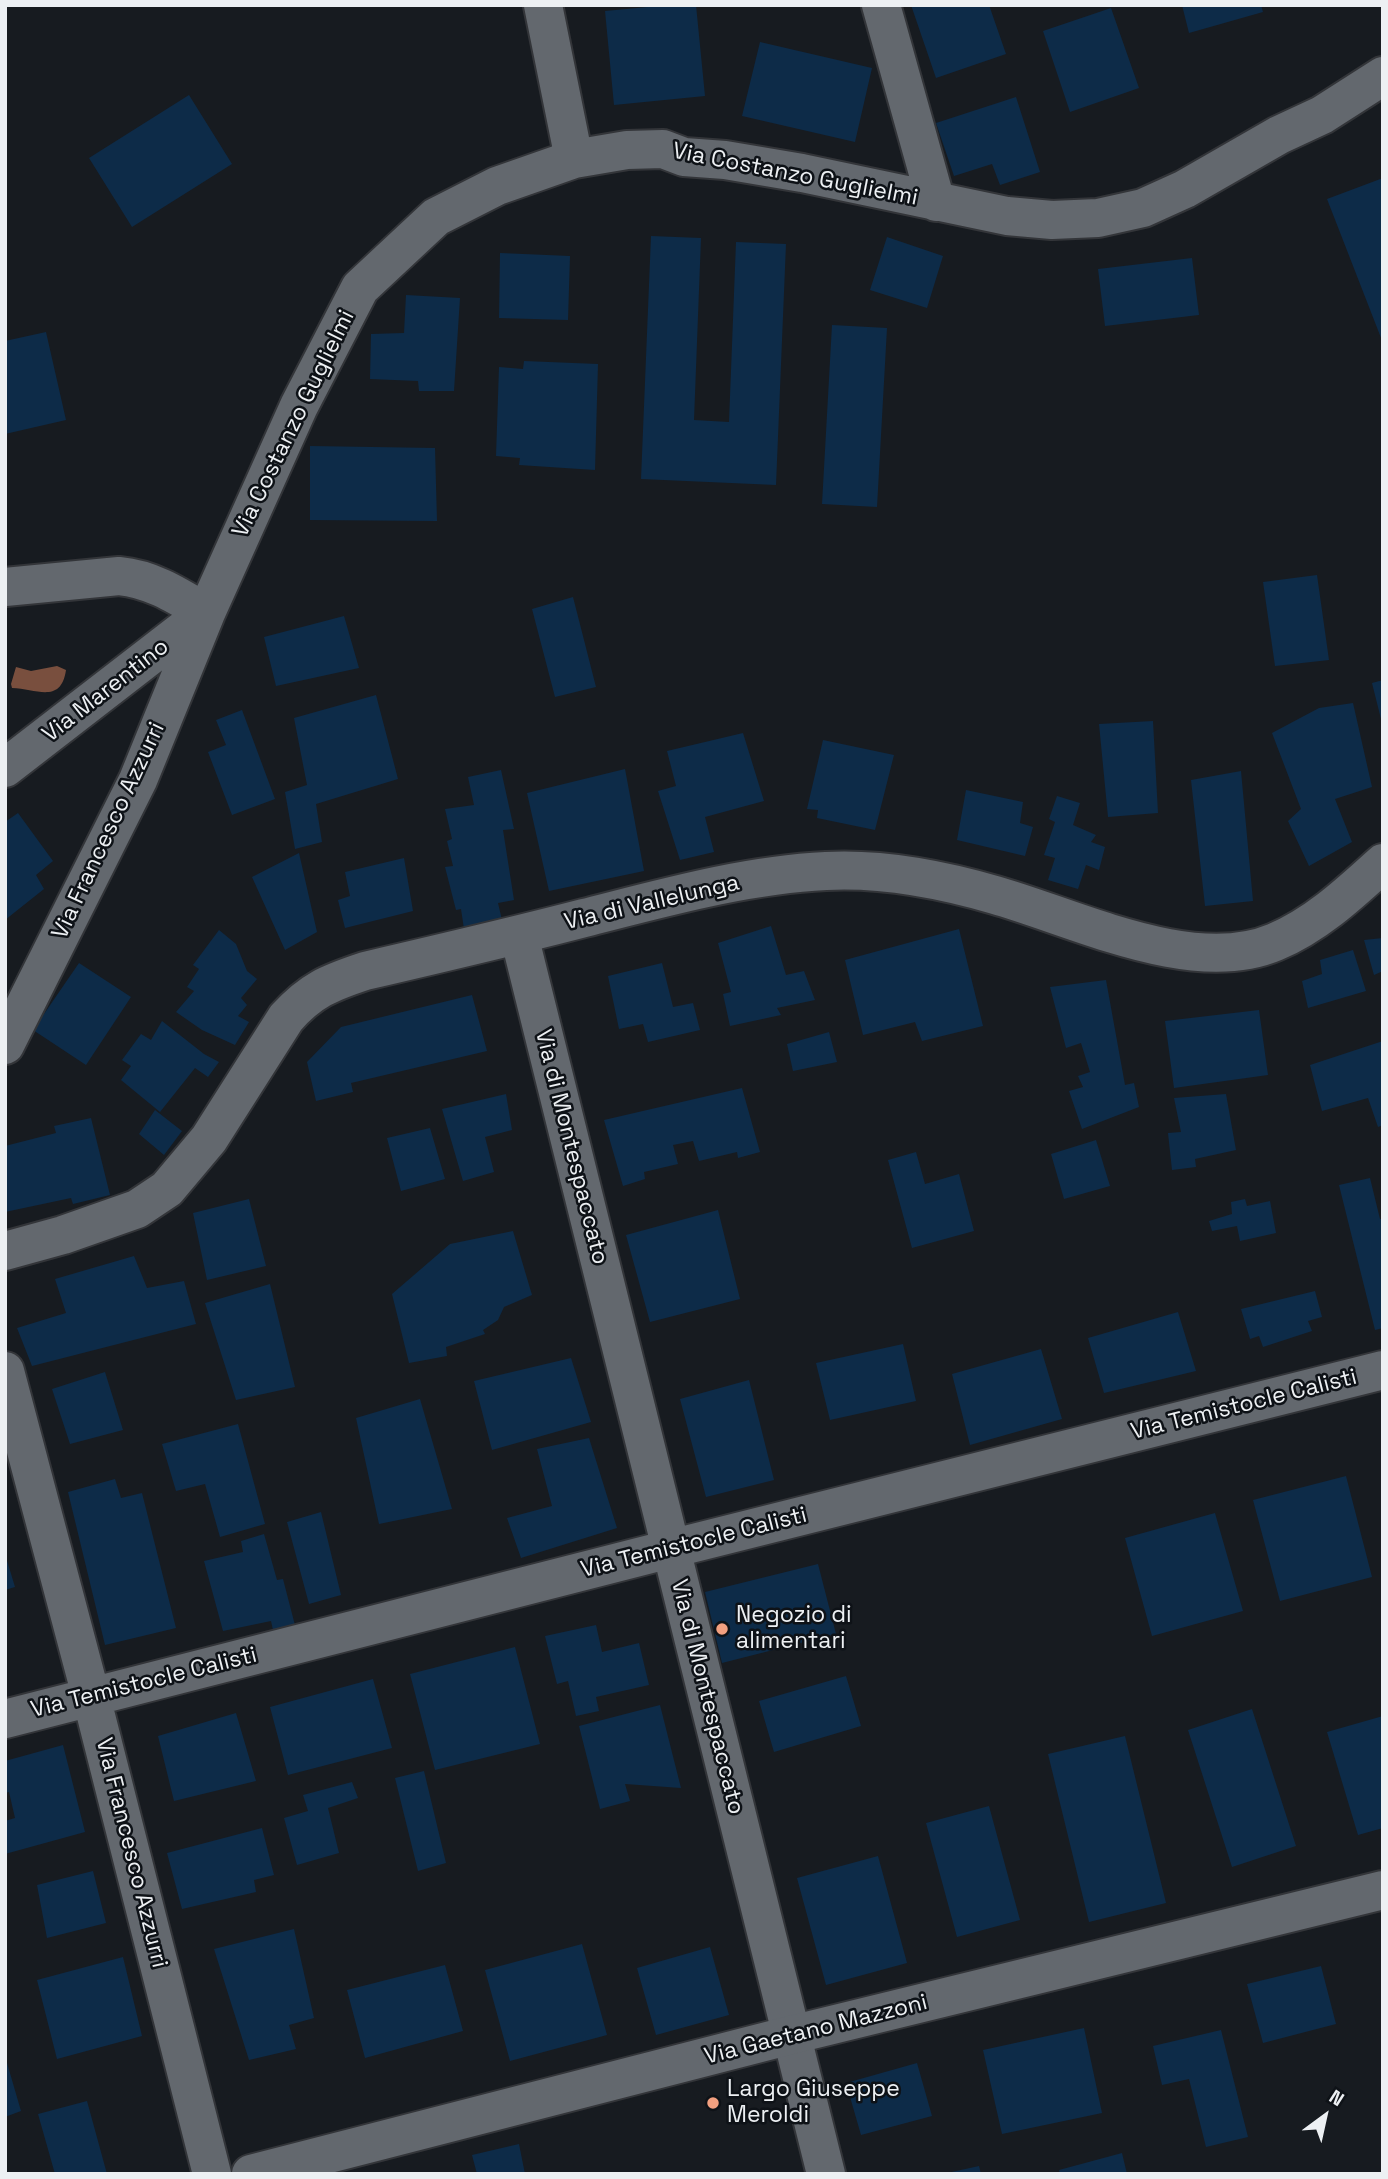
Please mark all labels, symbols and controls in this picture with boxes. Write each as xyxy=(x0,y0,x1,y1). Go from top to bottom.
street label: Via Costanzo Guglielmi xyxy=(670,138,920,212)
street label: Via Costanzo Guglielmi xyxy=(227,306,361,542)
street label: Via Marentino xyxy=(37,633,175,749)
street label: Via Francesco Azzurri xyxy=(47,718,171,944)
street label: Via di Vallelunga xyxy=(562,869,742,937)
street label: Via di Montespaccato xyxy=(528,1027,614,1267)
street label: Via Temistocle Calisti xyxy=(1128,1364,1360,1446)
street label: Via Temistocle Calisti xyxy=(578,1502,810,1584)
street label: Via di Montespaccato xyxy=(664,1577,750,1817)
place label: Negozio di alimentari xyxy=(736,1602,852,1656)
marker: Negozio di alimentari xyxy=(714,1621,730,1637)
street label: Via Temistocle Calisti xyxy=(28,1642,260,1724)
street label: Via Francesco Azzurri xyxy=(89,1735,173,1971)
street label: Via Gaetano Mazzoni xyxy=(702,1989,930,2071)
place label: Largo Giuseppe Meroldi xyxy=(727,2076,900,2130)
north arrow xyxy=(1290,2081,1360,2151)
text: N xyxy=(1325,2084,1349,2112)
marker: Largo Giuseppe Meroldi xyxy=(705,2095,721,2111)

